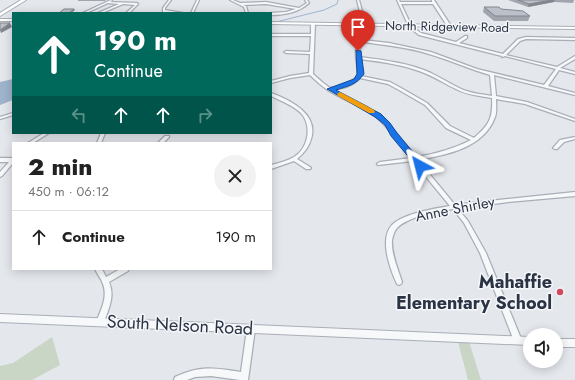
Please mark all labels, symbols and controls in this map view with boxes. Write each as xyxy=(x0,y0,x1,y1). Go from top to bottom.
pin xyxy=(341,10,375,51)
icon: arrive xyxy=(347,16,369,38)
street label: North Ridgeview Road xyxy=(385,16,509,37)
text: 190 m xyxy=(94,20,177,61)
icon: ahead xyxy=(28,28,80,80)
text: Continue xyxy=(94,58,163,84)
icon: left xyxy=(68,104,90,126)
icon: ahead xyxy=(110,104,132,126)
icon: ahead xyxy=(152,104,174,126)
icon: right xyxy=(194,104,216,126)
position arrow xyxy=(399,145,441,187)
text: 2 min xyxy=(28,149,92,184)
button: close xyxy=(214,155,256,197)
text: 450 m · 06:12 xyxy=(28,182,109,201)
street label: Anne Shirley xyxy=(413,190,497,227)
icon: ahead xyxy=(28,226,50,248)
text: Continue xyxy=(62,226,125,248)
text: 190 m xyxy=(215,226,256,248)
place label: Mahaffie Elementary School xyxy=(396,269,552,316)
marker: Mahaffie Elementary School xyxy=(555,287,565,297)
street label: South Nelson Road xyxy=(106,308,254,342)
map controls xyxy=(523,328,563,368)
button: sound xyxy=(523,328,563,368)

